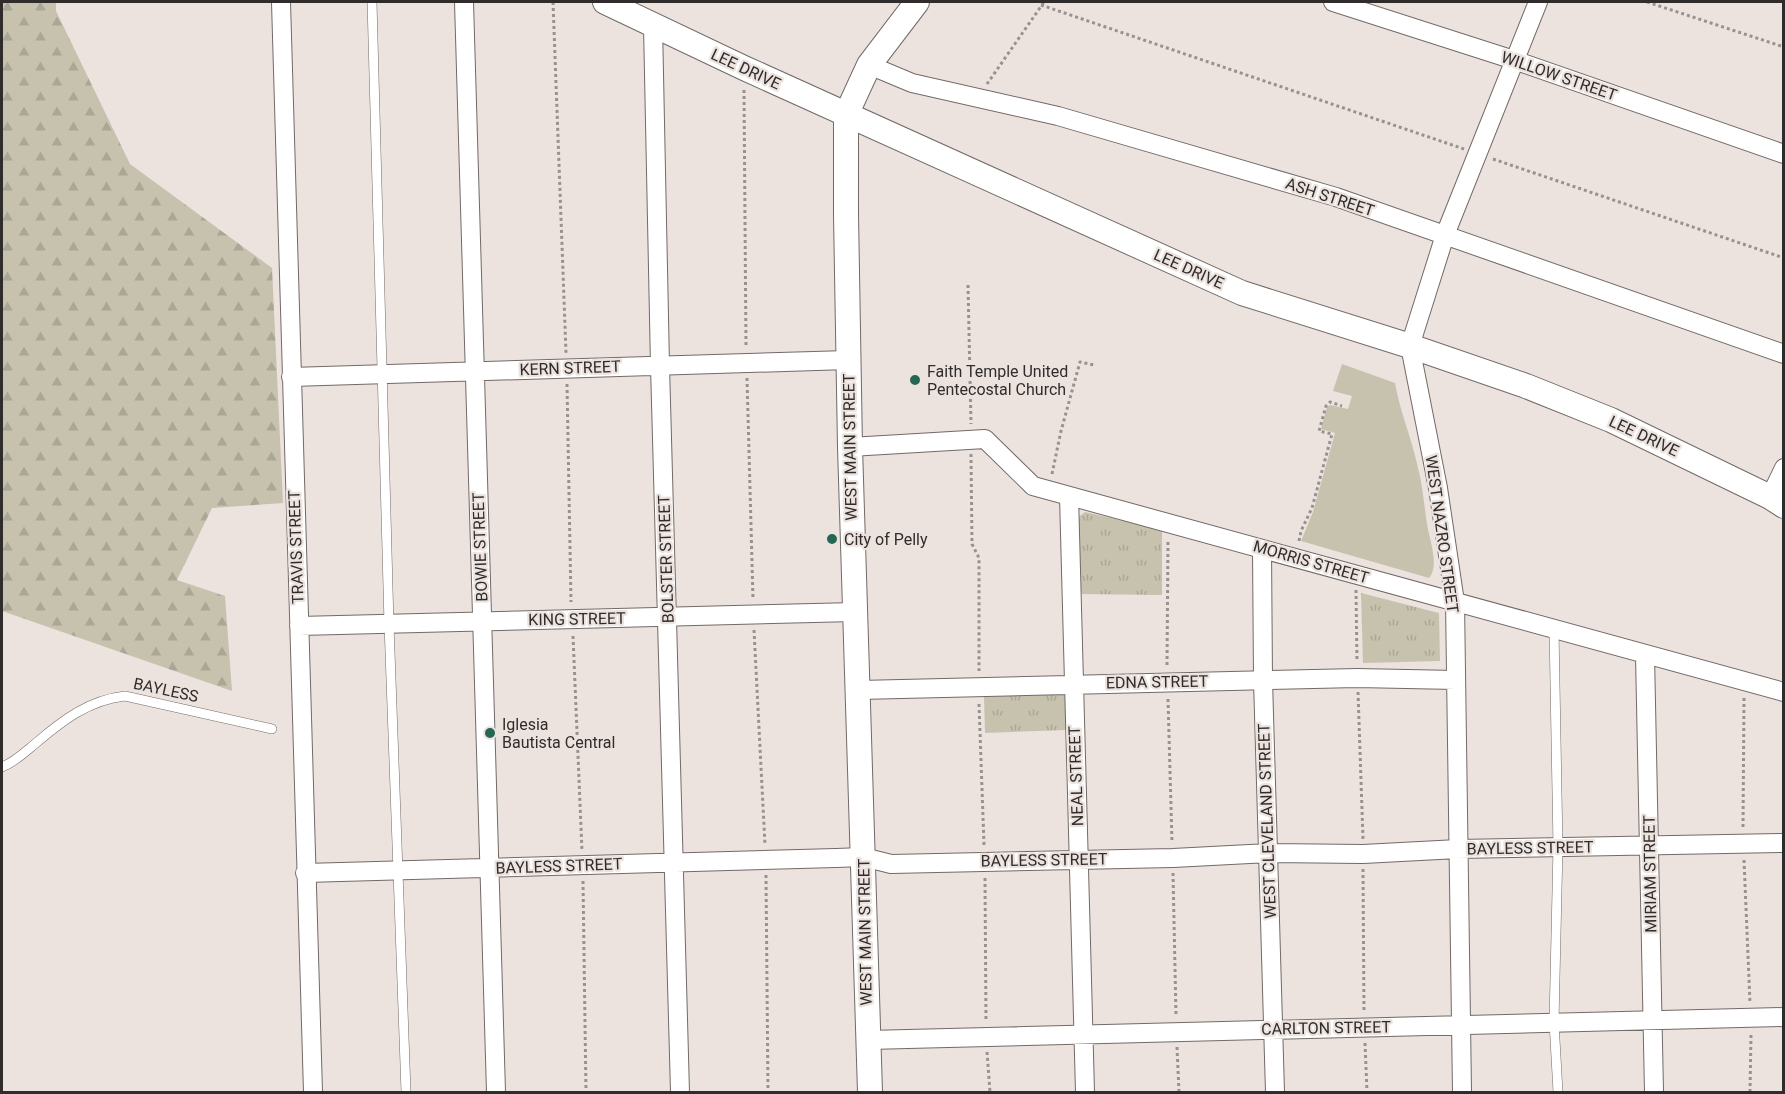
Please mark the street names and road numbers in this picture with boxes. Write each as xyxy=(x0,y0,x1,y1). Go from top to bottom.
street label: LEE DRIVE xyxy=(708,45,784,93)
street label: WILLOW STREET xyxy=(1499,47,1620,105)
street label: ASH STREET xyxy=(1283,174,1377,220)
street label: LEE DRIVE xyxy=(1151,245,1227,293)
street label: KERN STREET xyxy=(519,357,621,379)
street label: WEST MAIN STREET xyxy=(839,373,861,521)
street label: LEE DRIVE xyxy=(1606,412,1682,460)
street label: WEST NAZRO STREET xyxy=(1422,454,1463,615)
street label: TRAVIS STREET xyxy=(285,489,307,604)
street label: BOWIE STREET xyxy=(469,492,491,602)
street label: BOLSTER STREET xyxy=(654,494,678,623)
street label: MORRIS STREET xyxy=(1251,536,1371,588)
street label: KING STREET xyxy=(528,609,626,629)
street label: EDNA STREET xyxy=(1106,672,1209,692)
street label: BAYLESS xyxy=(132,674,200,706)
street label: WEST CLEVELAND STREET xyxy=(1254,723,1280,919)
street label: NEAL STREET xyxy=(1065,725,1087,826)
street label: MIRIAM STREET xyxy=(1639,814,1661,933)
street label: BAYLESS STREET xyxy=(1466,837,1594,859)
street label: BAYLESS STREET xyxy=(980,849,1108,871)
street label: BAYLESS STREET xyxy=(495,854,623,878)
street label: WEST MAIN STREET xyxy=(854,858,876,1006)
street label: CARLTON STREET xyxy=(1261,1017,1391,1039)

